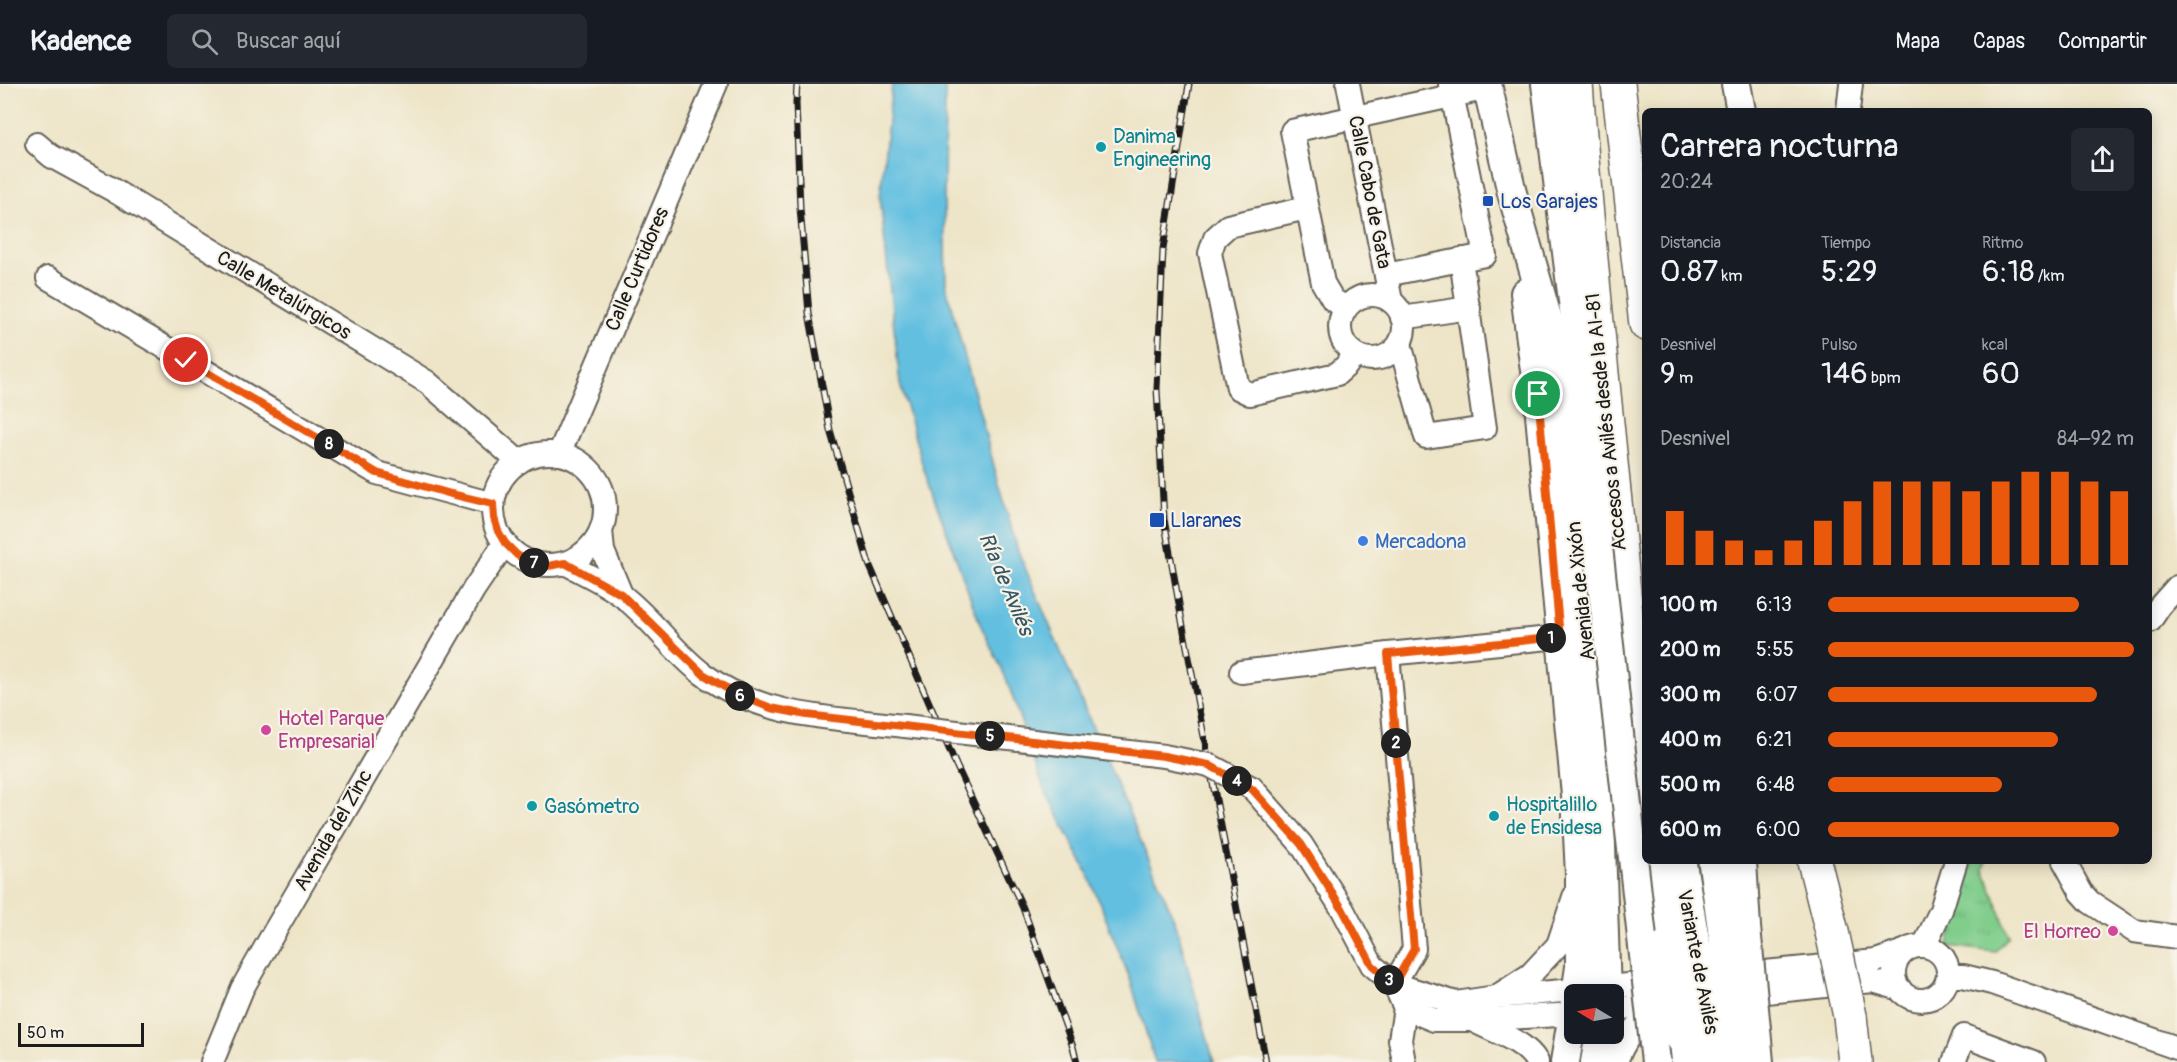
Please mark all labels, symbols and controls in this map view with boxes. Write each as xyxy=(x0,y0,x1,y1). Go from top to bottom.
search box xyxy=(167,14,587,68)
text: Kadence xyxy=(30,24,131,59)
icon: search xyxy=(188,25,221,58)
text: Buscar aquí xyxy=(236,27,341,55)
text: Mapa xyxy=(1896,28,1940,55)
text: Capas xyxy=(1973,28,2025,55)
text: Compartir xyxy=(2058,28,2147,55)
street label: Calle Cabo de Gata xyxy=(1343,113,1397,271)
place label: Danima Engineering xyxy=(1113,124,1211,172)
text: Carrera nocturna xyxy=(1660,126,1899,167)
button: share xyxy=(2071,128,2134,191)
marker: Danima Engineering xyxy=(1094,140,1108,154)
text: 20:24 xyxy=(1660,169,1713,194)
place label: Los Garajes xyxy=(1500,189,1598,214)
marker: Los Garajes xyxy=(1481,194,1495,208)
street label: Calle Curtidores xyxy=(600,203,674,335)
text: Distancia xyxy=(1660,233,1721,253)
text: Tiempo xyxy=(1821,233,1871,253)
text: Ritmo xyxy=(1982,233,2023,253)
street label: Calle Metalúrgicos xyxy=(212,245,356,345)
text: 0.87 xyxy=(1660,253,1718,290)
text: 5:29 xyxy=(1821,253,1878,290)
text: 6:18 xyxy=(1982,253,2034,290)
text: km xyxy=(1718,266,1742,286)
text: /km xyxy=(2034,266,2064,286)
street label: Accesos a Avilés desde la AI-81 xyxy=(1580,292,1632,552)
pin xyxy=(160,334,211,385)
text: Desnivel xyxy=(1660,335,1716,355)
text: Pulso xyxy=(1821,335,1857,355)
text: kcal xyxy=(1982,335,2008,355)
icon: check xyxy=(169,343,202,376)
text: 9 xyxy=(1660,355,1675,392)
text: 146 xyxy=(1821,355,1868,392)
text: 60 xyxy=(1982,355,2020,392)
pin xyxy=(1512,368,1563,419)
text: m xyxy=(1675,368,1693,388)
text: bpm xyxy=(1868,368,1901,388)
icon: arrive xyxy=(1521,377,1554,410)
text: Desnivel xyxy=(1660,426,1730,451)
text: 84–92 m xyxy=(2057,426,2134,451)
pin: 8 xyxy=(314,429,344,459)
text: 8 xyxy=(325,434,333,454)
place label: Llaranes xyxy=(1170,508,1241,533)
marker: Llaranes xyxy=(1148,511,1166,529)
street label: Avenida de Xixón xyxy=(1561,520,1601,662)
water label: Ría de Avilés xyxy=(972,529,1041,642)
place label: Mercadona xyxy=(1375,529,1466,554)
marker: Mercadona xyxy=(1356,534,1370,548)
pin: 7 xyxy=(519,548,549,578)
text: 7 xyxy=(530,553,538,573)
text: 100 m xyxy=(1660,592,1717,617)
text: 6:13 xyxy=(1756,592,1792,617)
pin: 1 xyxy=(1536,623,1566,653)
text: 1 xyxy=(1548,628,1554,648)
text: 200 m xyxy=(1660,637,1721,662)
text: 5:55 xyxy=(1756,637,1794,662)
pin: 6 xyxy=(725,681,755,711)
text: 300 m xyxy=(1660,682,1721,707)
text: 6:07 xyxy=(1756,682,1797,707)
text: 6 xyxy=(735,686,745,706)
place label: Hotel Parque Empresarial xyxy=(278,706,385,754)
pin: 5 xyxy=(975,721,1005,751)
marker: Hotel Parque Empresarial xyxy=(259,723,273,737)
text: 5 xyxy=(986,726,994,746)
text: 400 m xyxy=(1660,727,1721,752)
text: 6:21 xyxy=(1756,727,1792,752)
pin: 2 xyxy=(1381,728,1411,758)
text: 2 xyxy=(1392,733,1400,753)
street label: Avenida del Zinc xyxy=(288,765,378,895)
pin: 4 xyxy=(1222,766,1252,796)
text: 4 xyxy=(1232,771,1242,791)
text: 500 m xyxy=(1660,772,1720,797)
text: 6:48 xyxy=(1756,772,1795,797)
place label: Hospitalillo de Ensidesa xyxy=(1506,792,1602,840)
place label: Gasómetro xyxy=(544,794,640,819)
marker: Gasómetro xyxy=(525,799,539,813)
marker: Hospitalillo de Ensidesa xyxy=(1487,809,1501,823)
text: 600 m xyxy=(1660,817,1721,842)
text: 6:00 xyxy=(1756,817,1800,842)
street label: Variante de Avilés xyxy=(1672,887,1724,1037)
place label: El Horreo xyxy=(2024,919,2101,944)
marker: El Horreo xyxy=(2106,924,2120,938)
pin: 3 xyxy=(1374,965,1404,995)
text: 3 xyxy=(1385,970,1393,990)
north arrow xyxy=(1564,984,1624,1044)
map controls xyxy=(1564,984,1624,1044)
scale bar xyxy=(18,1020,144,1048)
text: 50 m xyxy=(27,1023,64,1043)

